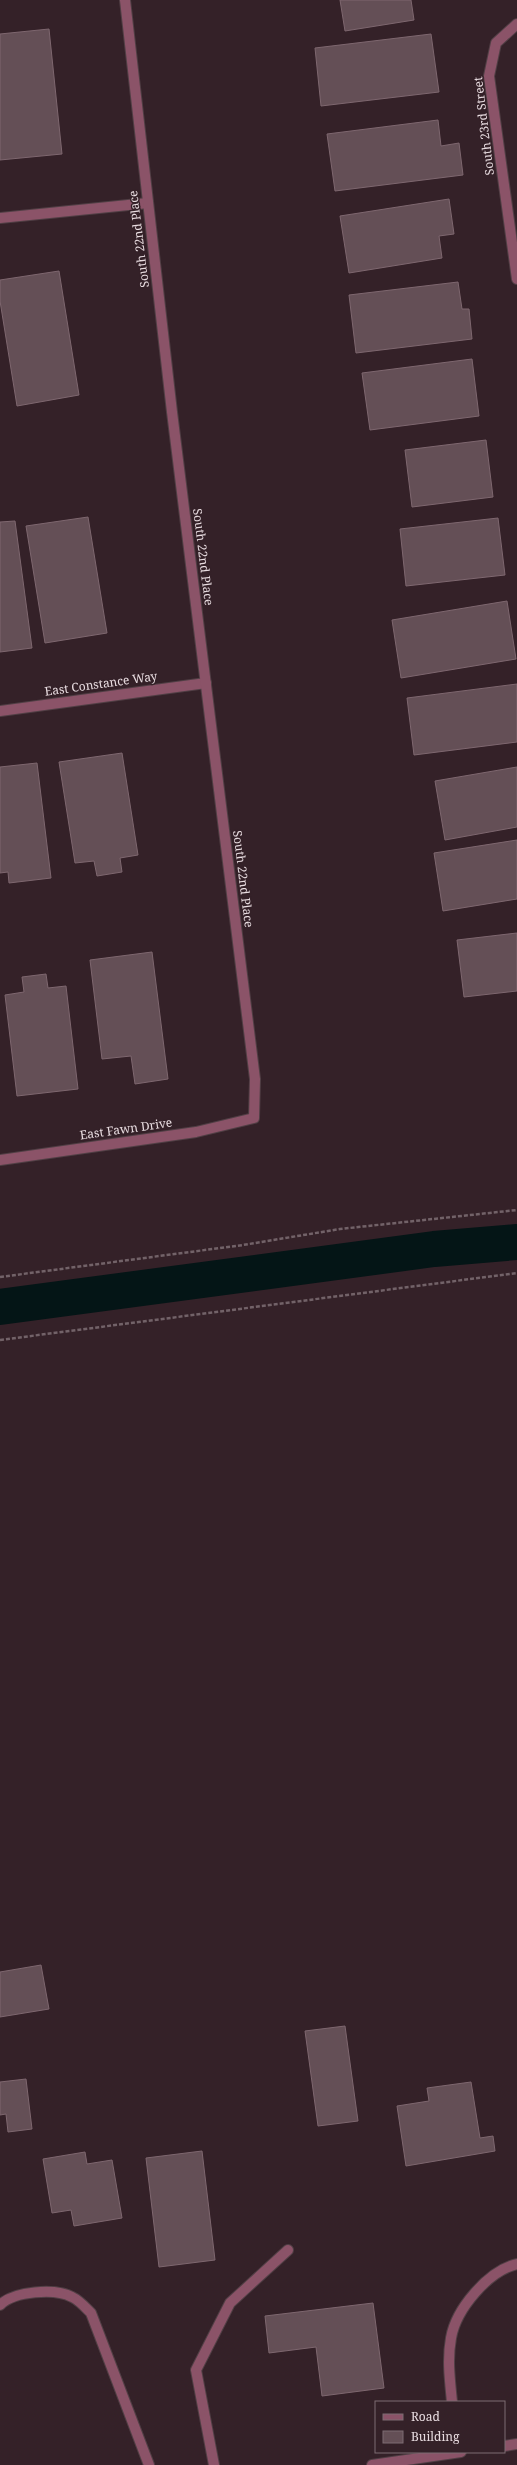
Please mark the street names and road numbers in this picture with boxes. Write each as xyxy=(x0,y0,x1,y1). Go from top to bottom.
street label: South 23rd Street xyxy=(469,76,498,176)
street label: South 22nd Place xyxy=(124,190,153,289)
street label: South 22nd Place xyxy=(189,507,218,606)
street label: East Constance Way xyxy=(43,667,159,700)
street label: South 22nd Place xyxy=(229,829,258,928)
street label: East Fawn Drive xyxy=(79,1114,173,1143)

